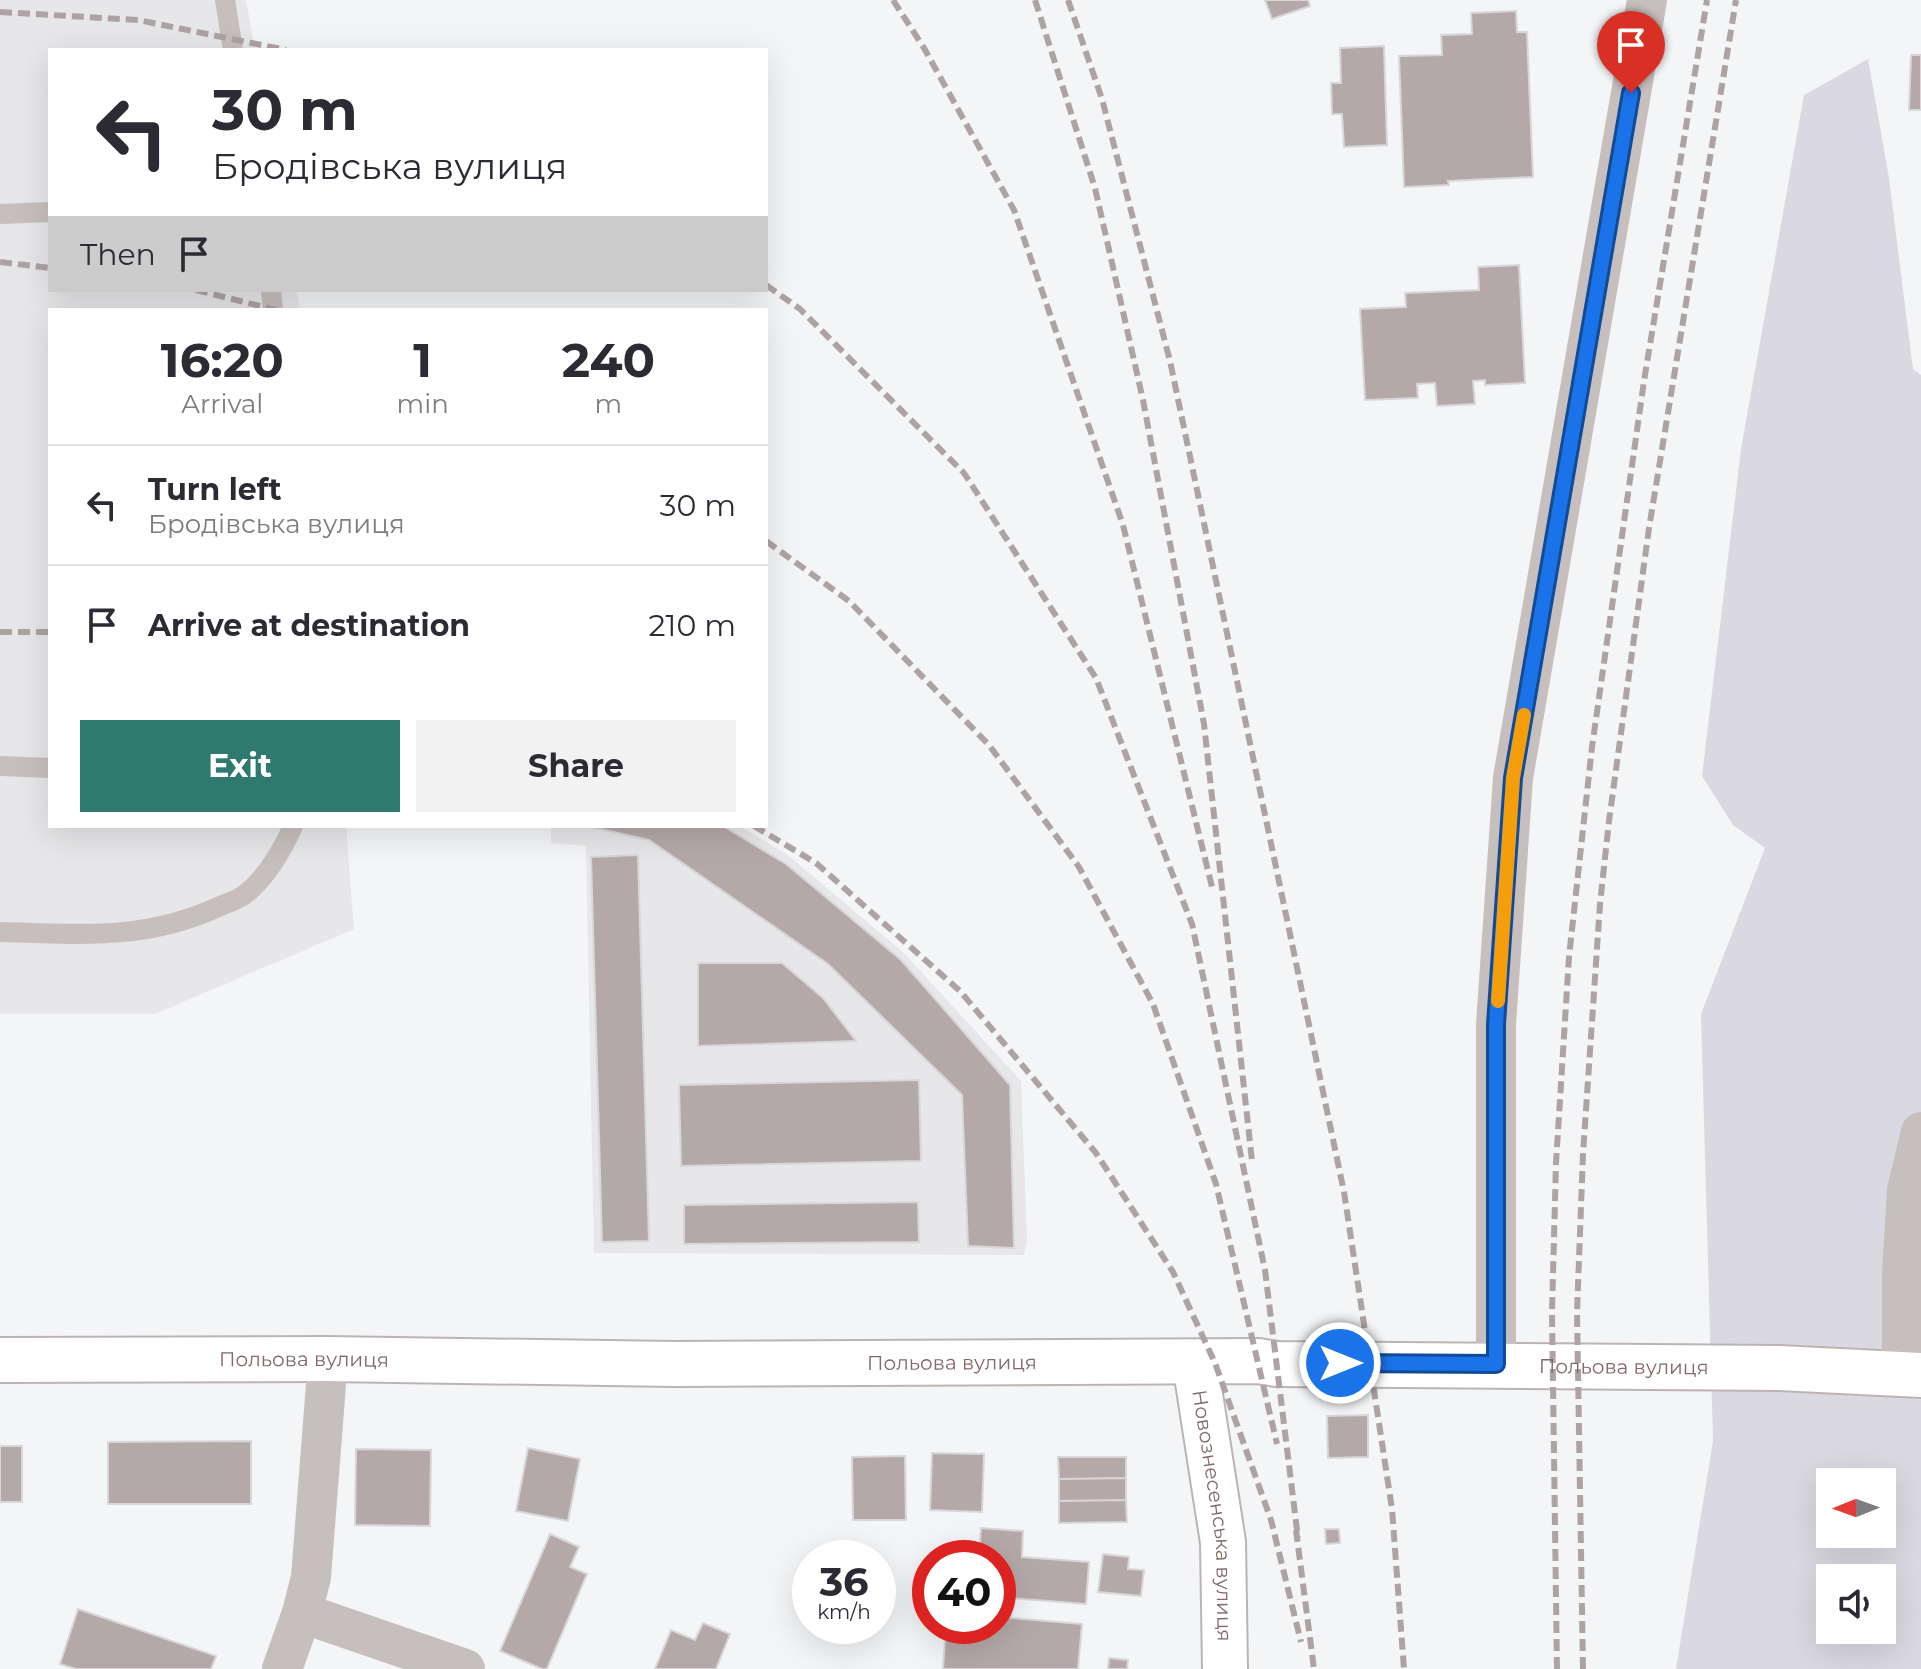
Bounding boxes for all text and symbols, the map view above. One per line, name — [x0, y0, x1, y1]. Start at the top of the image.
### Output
pin — [1597, 11, 1665, 93]
icon: arrive — [1609, 23, 1653, 67]
text: 30 m — [212, 76, 358, 144]
icon: left — [80, 80, 184, 184]
text: Бродівська вулиця — [212, 144, 567, 188]
icon: arrive — [172, 232, 216, 276]
text: Then — [80, 236, 156, 273]
text: 16:20 — [161, 331, 284, 389]
text: 1 — [413, 331, 432, 389]
text: 240 — [562, 331, 655, 389]
text: Arrival — [181, 388, 263, 420]
text: min — [397, 388, 449, 420]
text: m — [595, 388, 622, 420]
text: Turn left — [148, 471, 281, 508]
icon: left — [80, 483, 124, 527]
text: 30 m — [660, 487, 736, 524]
text: Бродівська вулиця — [148, 508, 405, 540]
icon: arrive — [80, 603, 124, 647]
text: Arrive at destination — [148, 607, 470, 644]
text: 210 m — [649, 607, 736, 644]
button: Exit — [80, 720, 400, 812]
button: Share — [416, 720, 736, 812]
position arrow — [1298, 1321, 1382, 1405]
street label: Польова вулиця — [219, 1347, 389, 1372]
street label: Польова вулиця — [867, 1350, 1037, 1375]
street label: Польова вулиця — [1539, 1354, 1709, 1379]
street label: Новознесенська вулиця — [1187, 1388, 1237, 1642]
north arrow — [1816, 1468, 1896, 1548]
map controls — [1816, 1468, 1896, 1644]
speed limit sign: 40 — [912, 1540, 1016, 1644]
text: 36 — [819, 1557, 869, 1606]
button: sound — [1816, 1564, 1896, 1644]
text: km/h — [817, 1600, 871, 1624]

